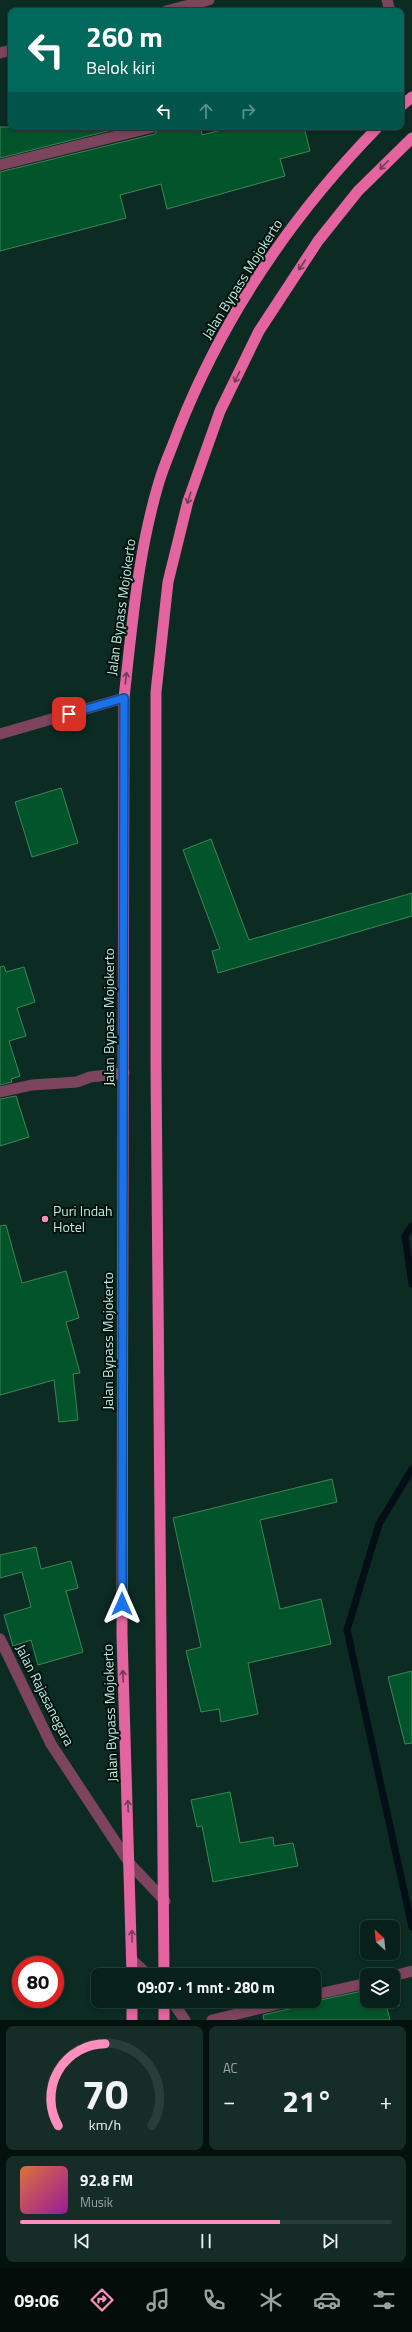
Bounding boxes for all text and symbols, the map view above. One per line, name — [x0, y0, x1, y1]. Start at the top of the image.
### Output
text: 260 m — [86, 15, 163, 58]
icon: left — [20, 24, 72, 76]
text: Belok kiri — [86, 54, 155, 81]
icon: left — [153, 100, 175, 122]
icon: ahead — [195, 100, 217, 122]
icon: right — [237, 100, 259, 122]
one-way arrow — [379, 160, 389, 170]
street label: Jalan Bypass Mojokerto — [196, 215, 287, 343]
one-way arrow — [298, 259, 306, 270]
one-way arrow — [232, 371, 240, 383]
one-way arrow — [185, 492, 192, 505]
street label: Jalan Bypass Mojokerto — [101, 537, 141, 677]
one-way arrow — [123, 672, 130, 685]
pin — [52, 697, 86, 731]
icon: arrive — [58, 703, 80, 725]
street label: Jalan Bypass Mojokerto — [98, 948, 119, 1086]
place label: Puri Indah Hotel — [53, 1200, 113, 1237]
marker: Puri Indah Hotel — [40, 1214, 50, 1224]
street label: Jalan Bypass Mojokerto — [97, 1272, 118, 1410]
position arrow — [101, 1583, 143, 1625]
street label: Jalan Rajasanegara — [11, 1640, 80, 1749]
street label: Jalan Bypass Mojokerto — [97, 1644, 122, 1782]
one-way arrow — [119, 1670, 127, 1683]
one-way arrow — [124, 1800, 132, 1813]
north arrow — [360, 1920, 400, 1960]
map controls — [360, 1920, 400, 2008]
one-way arrow — [128, 1930, 135, 1943]
speed limit sign: 80 — [12, 1956, 64, 2008]
button: layers — [360, 1968, 400, 2008]
text: 09:07 · 1 mnt · 280 m — [137, 1976, 275, 1999]
text: AC — [223, 2058, 238, 2078]
text: 70 — [81, 2062, 128, 2125]
text: 21° — [282, 2078, 333, 2124]
text: − — [223, 2084, 235, 2118]
text: + — [380, 2084, 392, 2118]
text: km/h — [88, 2114, 121, 2136]
text: 92.8 FM — [80, 2169, 133, 2192]
text: Musik — [80, 2192, 113, 2212]
icon: previous — [71, 2230, 93, 2252]
icon: pause — [195, 2230, 217, 2252]
icon: next — [319, 2230, 341, 2252]
icon: directions — [88, 2286, 116, 2314]
icon: music — [144, 2286, 172, 2314]
icon: phone — [200, 2286, 228, 2314]
icon: climate — [257, 2286, 285, 2314]
icon: car — [313, 2286, 341, 2314]
icon: filters — [370, 2286, 398, 2314]
text: 09:06 — [14, 2287, 59, 2314]

